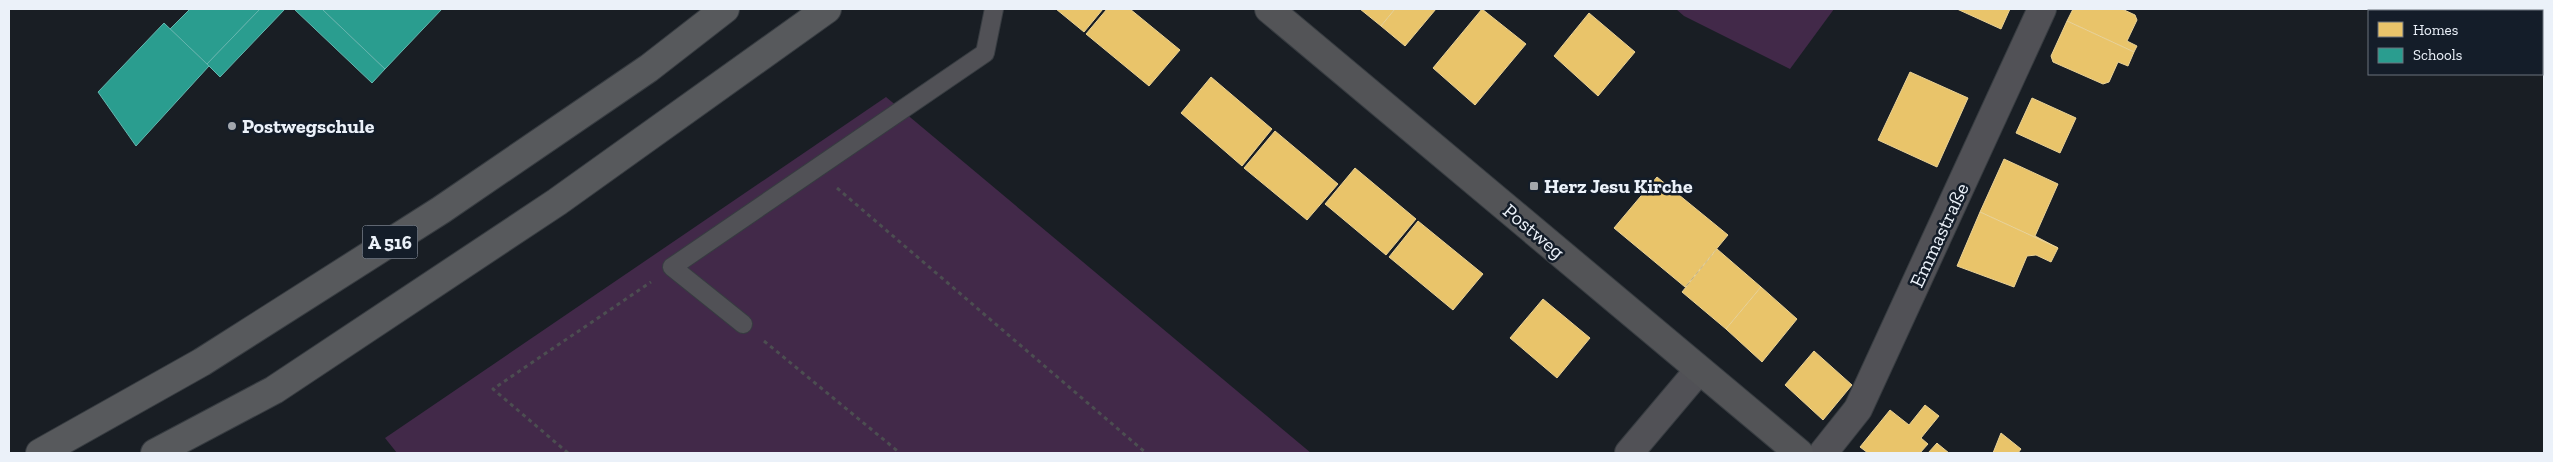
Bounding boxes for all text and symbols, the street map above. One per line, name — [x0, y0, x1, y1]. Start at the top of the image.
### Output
legend — [2368, 10, 2543, 75]
text: Homes — [2413, 21, 2458, 39]
text: Schools — [2413, 46, 2462, 64]
place label: Postwegschule — [242, 114, 375, 138]
marker: Postwegschule — [226, 120, 238, 132]
place label: Herz Jesu Kirche — [1544, 174, 1693, 198]
street label: Emmastraße — [1904, 179, 1974, 291]
marker: Herz Jesu Kirche — [1528, 180, 1540, 192]
street label: Postweg — [1498, 198, 1570, 264]
road number: A 516 — [362, 226, 418, 258]

